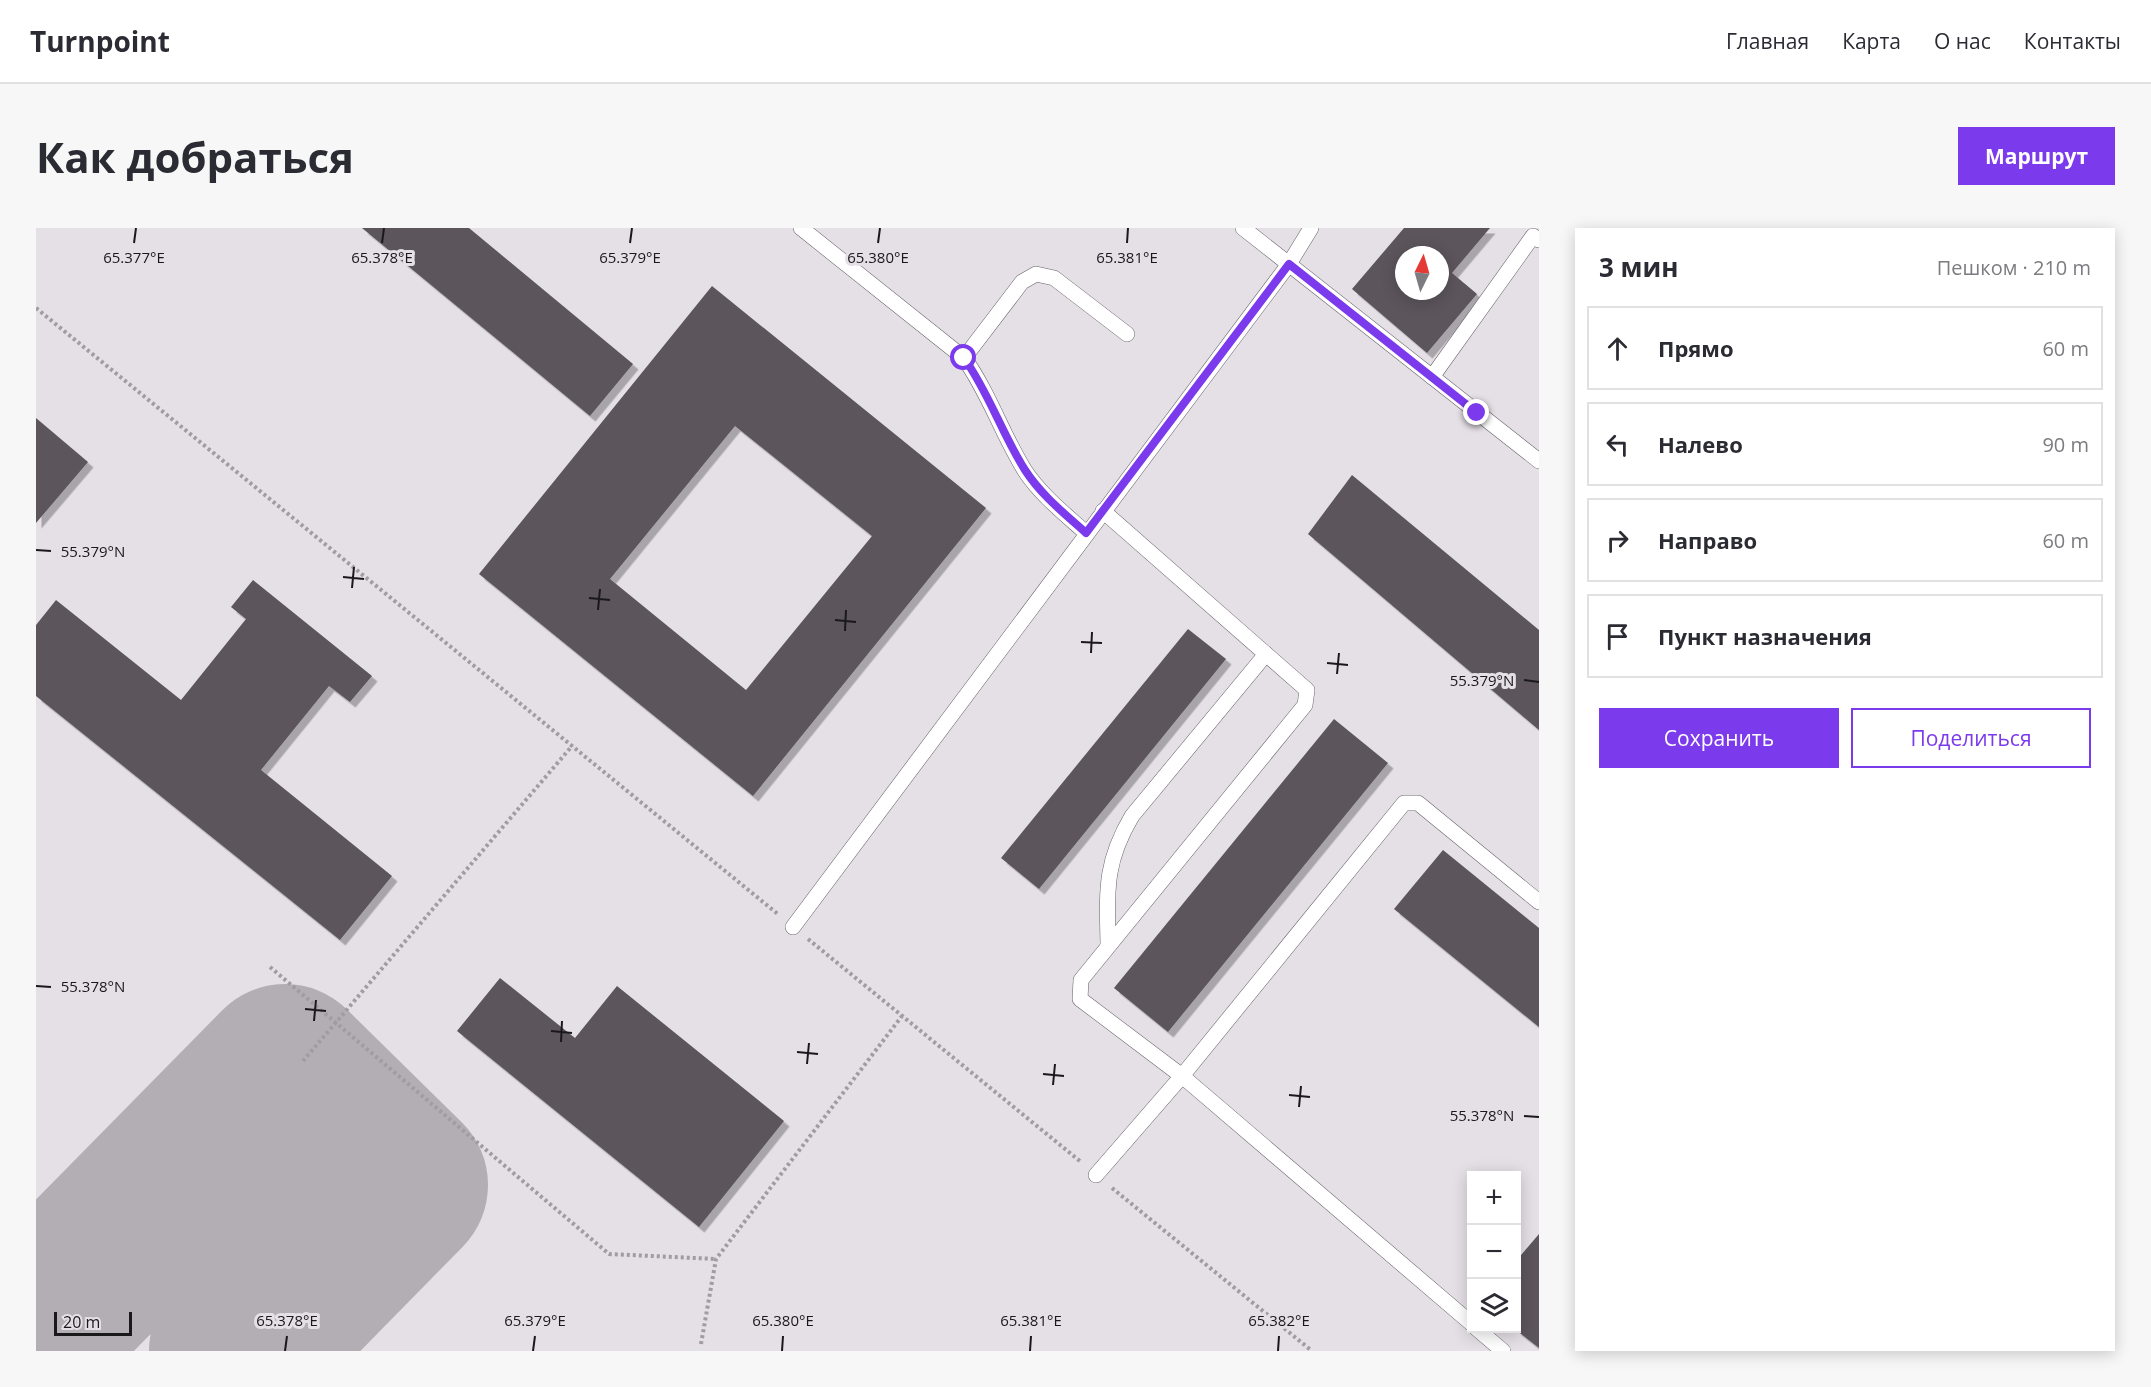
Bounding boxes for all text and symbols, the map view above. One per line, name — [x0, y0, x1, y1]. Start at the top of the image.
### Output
text: Turnpoint — [30, 22, 170, 60]
text: Главная — [1726, 27, 1809, 55]
text: Карта — [1842, 27, 1901, 55]
text: О нас — [1934, 27, 1991, 55]
text: Контакты — [2024, 27, 2121, 55]
button: Маршрут — [1958, 127, 2115, 185]
text: Как добраться — [36, 128, 354, 185]
north arrow — [1395, 246, 1449, 300]
text: 65.377°E — [103, 247, 165, 267]
text: 65.378°E — [351, 247, 413, 267]
text: 65.379°E — [599, 247, 661, 267]
text: 65.380°E — [847, 247, 909, 267]
text: 65.381°E — [1096, 247, 1158, 267]
text: 3 мин — [1599, 249, 1679, 285]
text: Пешком · 210 m — [1937, 254, 2091, 281]
icon: ahead — [1601, 332, 1634, 365]
text: Прямо — [1658, 333, 1734, 363]
text: 60 m — [2042, 335, 2089, 362]
route start — [950, 344, 976, 370]
route end — [1463, 399, 1489, 425]
icon: left — [1601, 428, 1634, 461]
text: Налево — [1658, 429, 1743, 459]
text: 90 m — [2042, 431, 2089, 458]
icon: right — [1601, 524, 1634, 557]
text: Направо — [1658, 525, 1757, 555]
text: 60 m — [2042, 527, 2089, 554]
text: 55.379°N — [61, 541, 125, 561]
icon: arrive — [1601, 620, 1634, 653]
text: Пункт назначения — [1658, 621, 1872, 651]
text: 55.379°N — [1450, 670, 1514, 690]
button: Сохранить — [1599, 708, 1839, 768]
button: Поделиться — [1851, 708, 2091, 768]
text: 55.378°N — [61, 976, 125, 996]
text: 55.378°N — [1450, 1105, 1514, 1125]
map controls — [1467, 1171, 1521, 1333]
button: + — [1467, 1171, 1521, 1225]
button: − — [1467, 1225, 1521, 1279]
button: layers — [1467, 1279, 1521, 1333]
scale bar — [54, 1309, 132, 1336]
text: 65.378°E — [256, 1310, 318, 1330]
text: 65.379°E — [504, 1310, 566, 1330]
text: 65.380°E — [752, 1310, 814, 1330]
text: 65.381°E — [1000, 1310, 1062, 1330]
text: 65.382°E — [1248, 1310, 1310, 1330]
text: 20 m — [63, 1311, 100, 1333]

